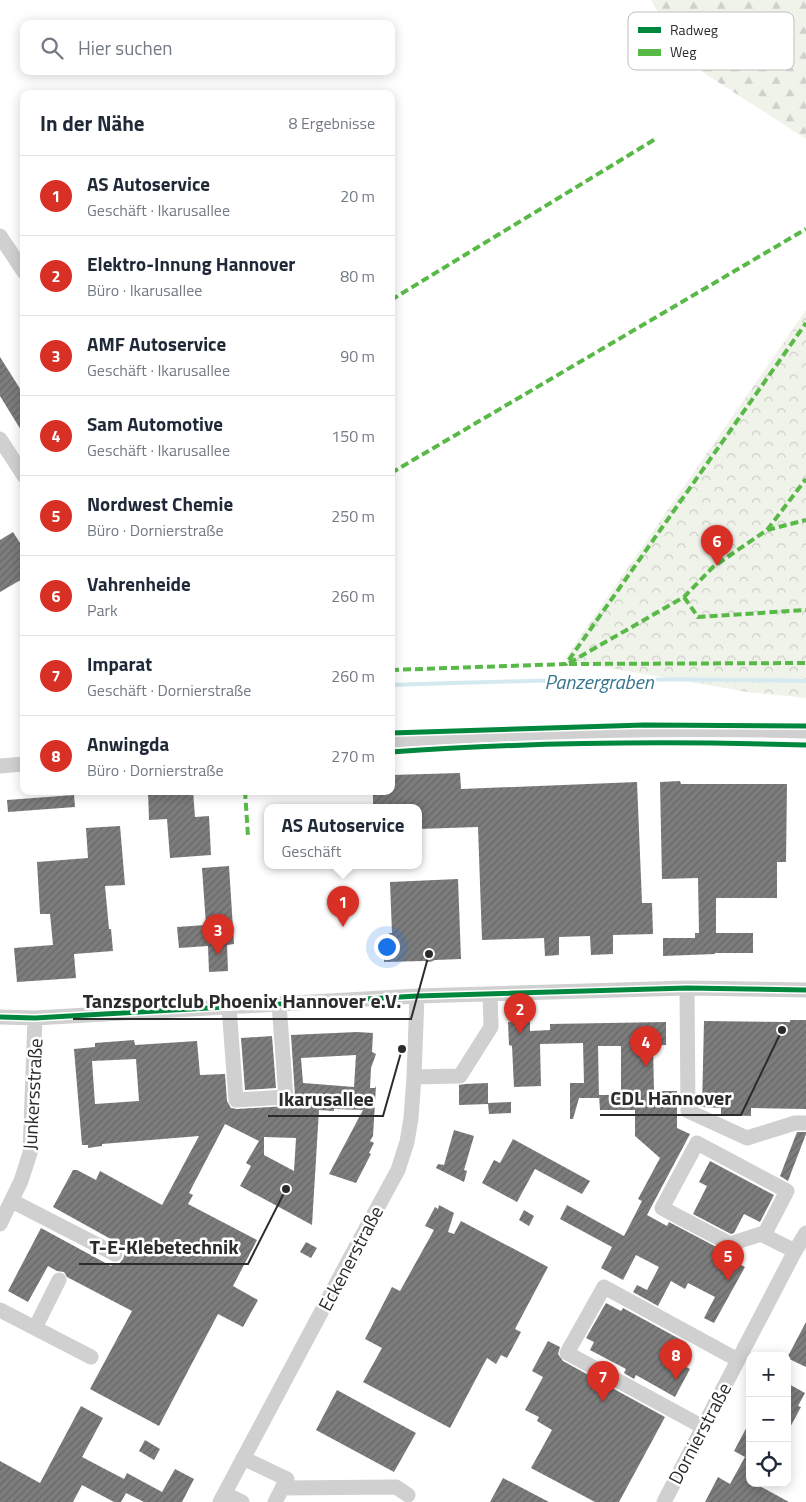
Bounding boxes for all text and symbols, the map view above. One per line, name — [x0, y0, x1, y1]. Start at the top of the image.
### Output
legend — [628, 12, 794, 70]
text: Radweg — [670, 19, 718, 40]
search box — [20, 20, 395, 75]
text: Hier suchen — [78, 33, 173, 62]
icon: search — [38, 34, 66, 62]
text: Weg — [670, 41, 696, 62]
text: In der Nähe — [40, 107, 145, 139]
text: 8 Ergebnisse — [288, 111, 375, 135]
text: AS Autoservice — [87, 169, 210, 198]
text: 1 — [52, 184, 60, 208]
text: 20 m — [340, 184, 375, 208]
text: Geschäft · Ikarusallee — [87, 198, 230, 222]
text: Elektro-Innung Hannover — [87, 249, 295, 278]
text: 2 — [52, 264, 60, 288]
text: 80 m — [340, 264, 375, 288]
text: Büro · Ikarusallee — [87, 278, 202, 302]
text: AMF Autoservice — [87, 329, 226, 358]
text: 3 — [52, 344, 60, 368]
text: 90 m — [340, 344, 375, 368]
text: Geschäft · Ikarusallee — [87, 358, 230, 382]
text: Sam Automotive — [87, 409, 223, 438]
text: 4 — [52, 424, 60, 448]
text: 150 m — [331, 424, 375, 448]
text: Geschäft · Ikarusallee — [87, 438, 230, 462]
text: Nordwest Chemie — [87, 489, 233, 518]
text: 5 — [52, 504, 60, 528]
text: 250 m — [331, 504, 375, 528]
text: Büro · Dornierstraße — [87, 518, 224, 542]
pin: 6 — [701, 525, 733, 566]
text: Vahrenheide — [87, 569, 191, 598]
text: 6 — [52, 584, 60, 608]
text: 260 m — [331, 584, 375, 608]
text: Park — [87, 598, 118, 622]
text: Imparat — [87, 649, 152, 678]
text: 7 — [52, 664, 60, 688]
text: 260 m — [331, 664, 375, 688]
water label: Panzergraben — [544, 666, 655, 697]
text: Geschäft · Dornierstraße — [87, 678, 251, 702]
text: Anwingda — [87, 729, 169, 758]
text: 8 — [52, 744, 60, 768]
text: 270 m — [331, 744, 375, 768]
text: Büro · Dornierstraße — [87, 758, 224, 782]
popup — [264, 804, 422, 869]
text: AS Autoservice — [282, 810, 404, 839]
text: Geschäft — [282, 839, 341, 863]
pin: 1 — [327, 886, 359, 927]
pin: 3 — [202, 914, 234, 955]
your location — [374, 934, 400, 960]
callout: Tanzsportclub Phoenix Hannover e.V. — [73, 984, 411, 1019]
text: Tanzsportclub Phoenix Hannover e.V. — [83, 985, 401, 1016]
pin: 2 — [504, 993, 536, 1034]
pin: 4 — [630, 1026, 662, 1067]
street label: Junkersstraße — [15, 1037, 49, 1151]
callout: CDL Hannover — [600, 1080, 741, 1115]
callout: Ikarusallee — [268, 1081, 383, 1116]
text: CDL Hannover — [610, 1082, 732, 1113]
text: Ikarusallee — [278, 1083, 374, 1114]
street label: Eckenerstraße — [310, 1200, 390, 1316]
callout: T-E-Klebetechnik — [79, 1229, 248, 1264]
text: T-E-Klebetechnik — [89, 1231, 239, 1262]
pin: 5 — [712, 1240, 744, 1281]
pin: 8 — [660, 1339, 692, 1380]
map controls — [746, 1352, 791, 1487]
button: + — [746, 1352, 791, 1397]
pin: 7 — [587, 1361, 619, 1402]
street label: Dornierstraße — [660, 1377, 738, 1489]
button: − — [746, 1397, 791, 1442]
button: locate — [746, 1442, 791, 1487]

